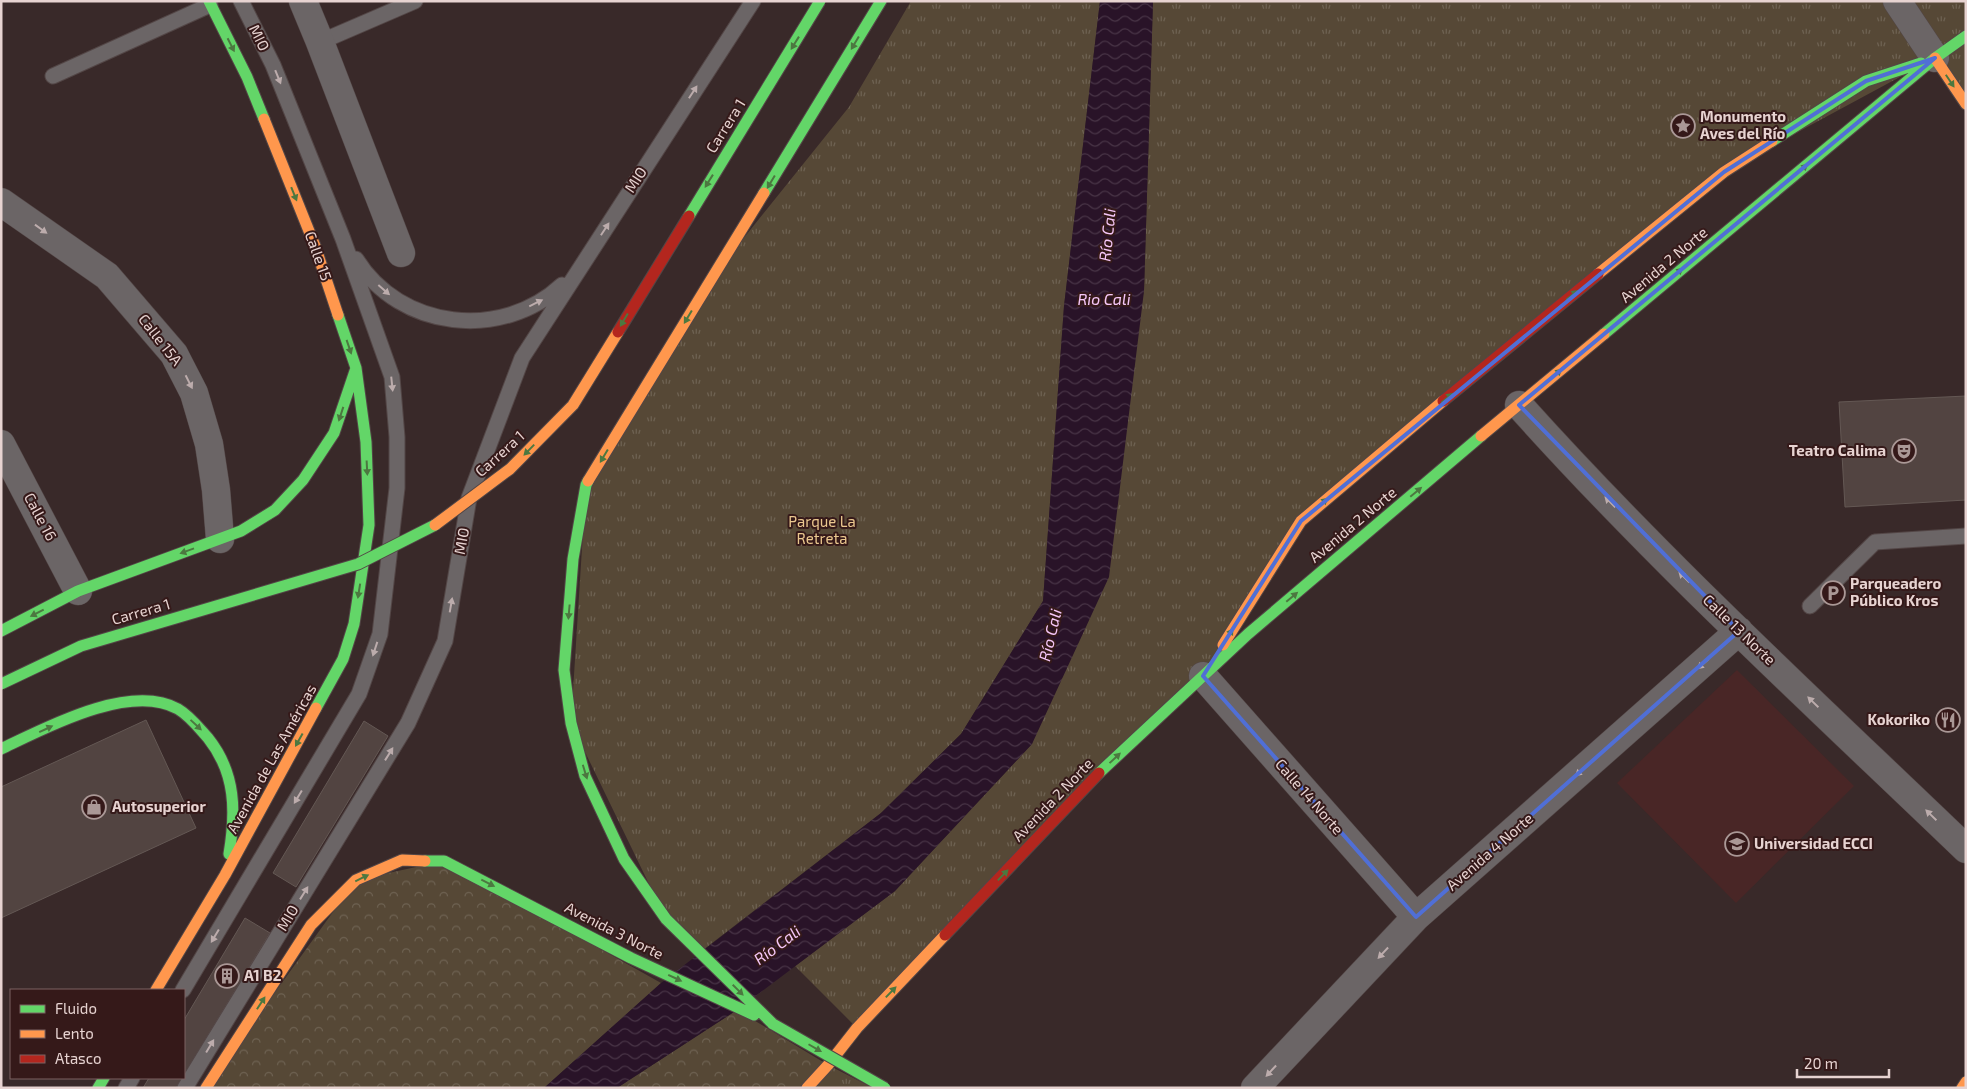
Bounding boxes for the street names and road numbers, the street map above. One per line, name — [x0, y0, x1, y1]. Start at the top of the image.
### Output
street label: MIO — [246, 21, 274, 54]
street label: Carrera 1 — [702, 95, 749, 156]
street label: MIO — [620, 163, 650, 196]
street label: Avenida 2 Norte — [1616, 223, 1711, 306]
street label: Calle 15 — [302, 229, 336, 283]
street label: Calle 15A — [135, 310, 187, 369]
street label: Carrera 1 — [471, 426, 528, 480]
street label: Avenida 2 Norte — [1305, 483, 1400, 566]
street label: Calle 16 — [21, 490, 61, 544]
street label: MIO — [450, 526, 472, 556]
street label: Calle 13 Norte — [1700, 590, 1780, 668]
street label: Carrera 1 — [109, 594, 172, 628]
street label: Avenida de Las Américas — [223, 681, 320, 836]
street label: Avenida 2 Norte — [1008, 754, 1096, 844]
street label: Calle 14 Norte — [1272, 755, 1348, 838]
street label: Avenida 4 Norte — [1442, 809, 1536, 894]
street label: Avenida 3 Norte — [562, 898, 667, 963]
street label: MIO — [272, 901, 302, 934]

